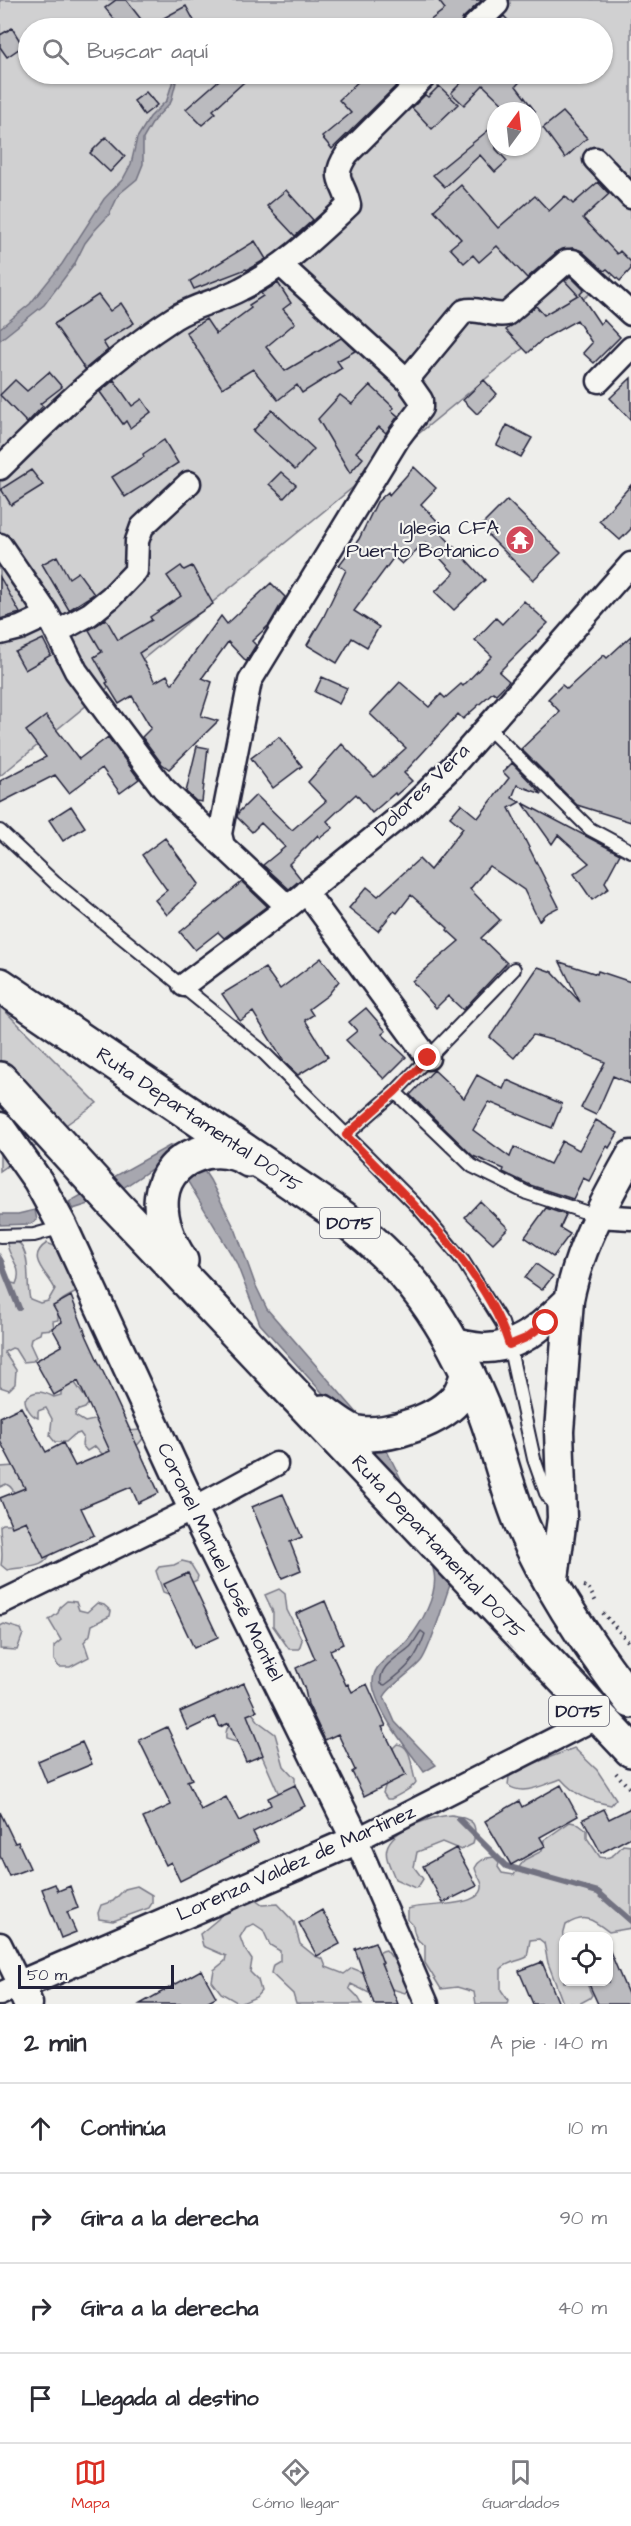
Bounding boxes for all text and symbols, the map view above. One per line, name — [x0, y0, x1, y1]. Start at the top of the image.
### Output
search box — [18, 18, 613, 84]
icon: search — [39, 35, 72, 68]
text: Buscar aquí — [87, 36, 208, 67]
north arrow — [487, 102, 541, 156]
place label: Iglesia CFA Puerto Botanico — [346, 514, 499, 565]
temple icon: Iglesia CFA Puerto Botanico — [504, 524, 536, 556]
street label: Dolores Vera — [368, 737, 476, 843]
street label: Ruta Departamental D075 — [90, 1040, 308, 1200]
route end — [414, 1044, 440, 1070]
road number: D075 — [320, 1208, 380, 1238]
route start — [532, 1309, 558, 1335]
street label: Coronel Manuel José Montiel — [150, 1438, 290, 1686]
street label: Ruta Departamental D075 — [345, 1449, 531, 1645]
road number: D075 — [549, 1696, 609, 1726]
street label: Lorenza Valdez de Martinez — [172, 1798, 420, 1928]
map controls — [559, 1932, 613, 1986]
button: locate — [559, 1932, 613, 1986]
scale bar — [18, 1962, 174, 1990]
text: 50 m — [27, 1964, 67, 1986]
text: 2 min — [24, 2025, 86, 2061]
text: A pie · 140 m — [490, 2029, 607, 2057]
icon: ahead — [24, 2112, 57, 2145]
text: Continúa — [81, 2113, 166, 2144]
text: 10 m — [568, 2114, 607, 2142]
icon: right — [24, 2202, 57, 2235]
text: Gira a la derecha — [81, 2203, 258, 2234]
text: 90 m — [559, 2204, 607, 2232]
icon: right — [24, 2292, 57, 2325]
text: Gira a la derecha — [81, 2293, 258, 2324]
text: 40 m — [557, 2294, 607, 2322]
icon: arrive — [24, 2382, 57, 2415]
text: Llegada al destino — [81, 2383, 259, 2414]
tab: Mapa — [71, 2456, 110, 2514]
tab: Cómo llegar — [252, 2456, 339, 2514]
tab: Guardados — [482, 2456, 560, 2514]

